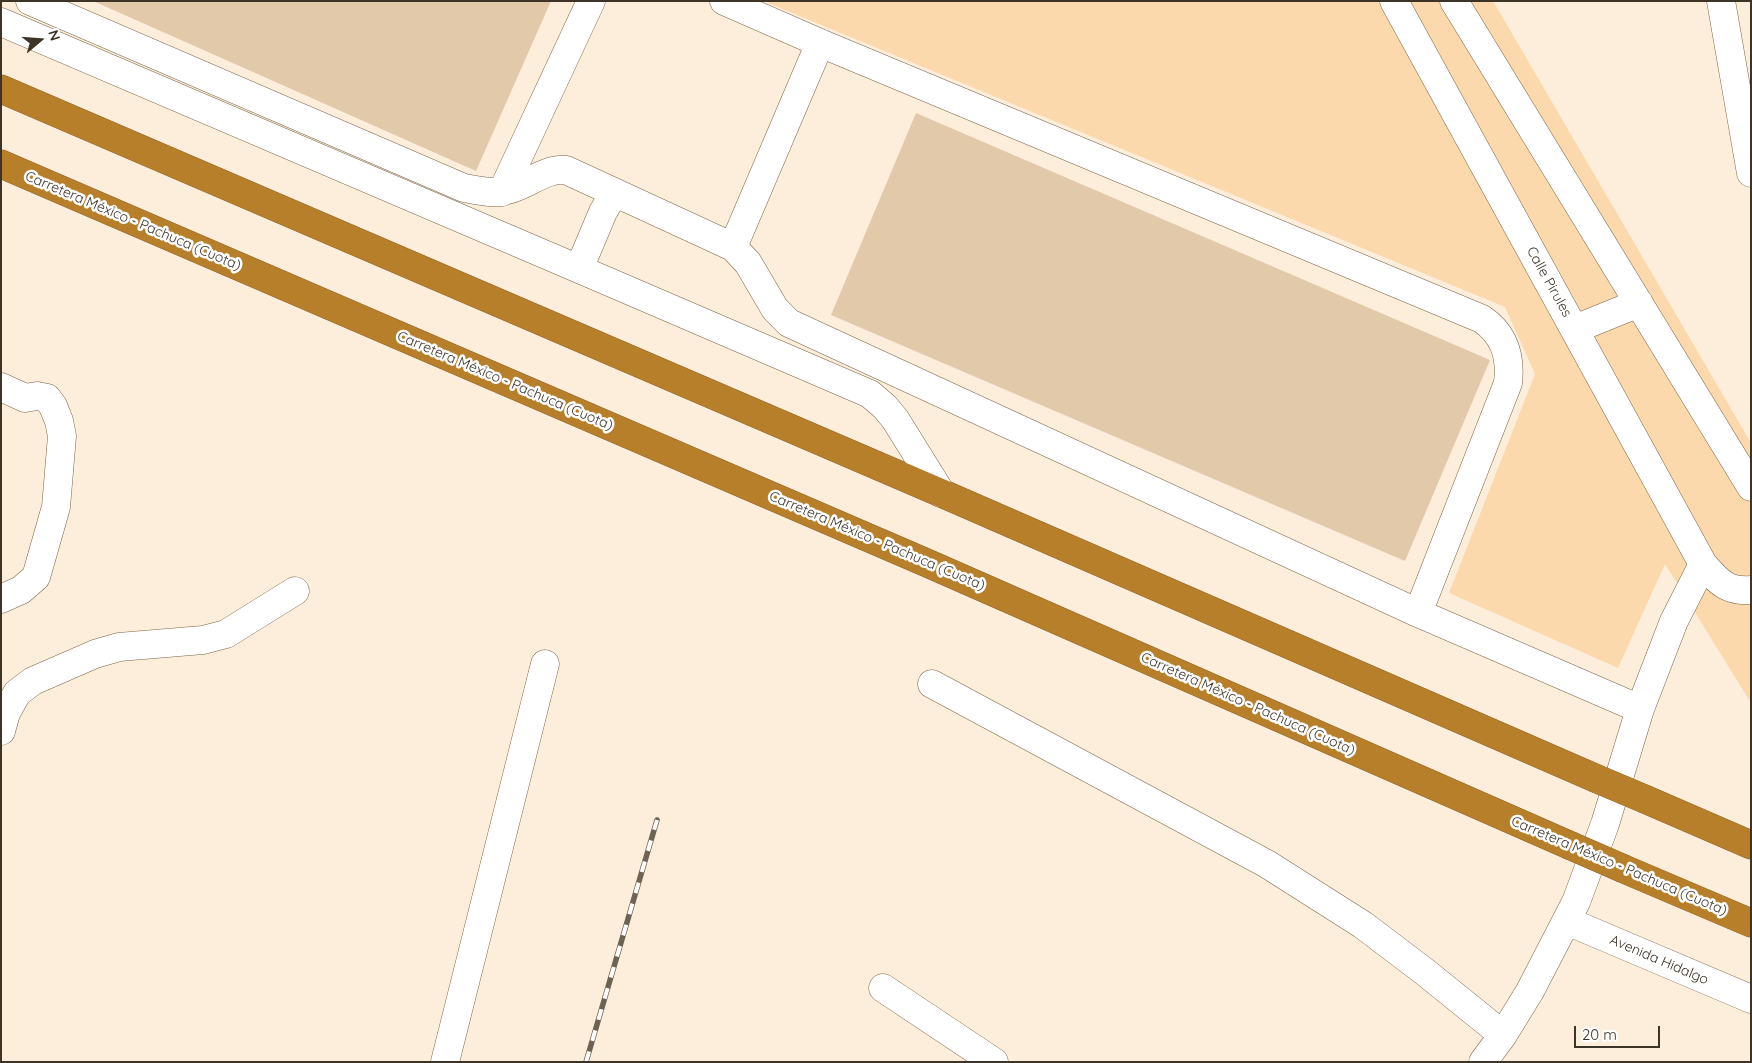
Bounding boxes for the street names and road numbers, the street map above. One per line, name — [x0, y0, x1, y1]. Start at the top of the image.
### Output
street label: Carretera México - Pachuca (Cuota) — [23, 168, 243, 274]
street label: Calle Pirules — [1523, 244, 1575, 320]
street label: Carretera México - Pachuca (Cuota) — [395, 328, 615, 434]
street label: Carretera México - Pachuca (Cuota) — [767, 488, 987, 594]
street label: Carretera México - Pachuca (Cuota) — [1138, 649, 1358, 759]
street label: Carretera México - Pachuca (Cuota) — [1509, 813, 1729, 919]
street label: Avenida Hidalgo — [1607, 932, 1711, 988]

